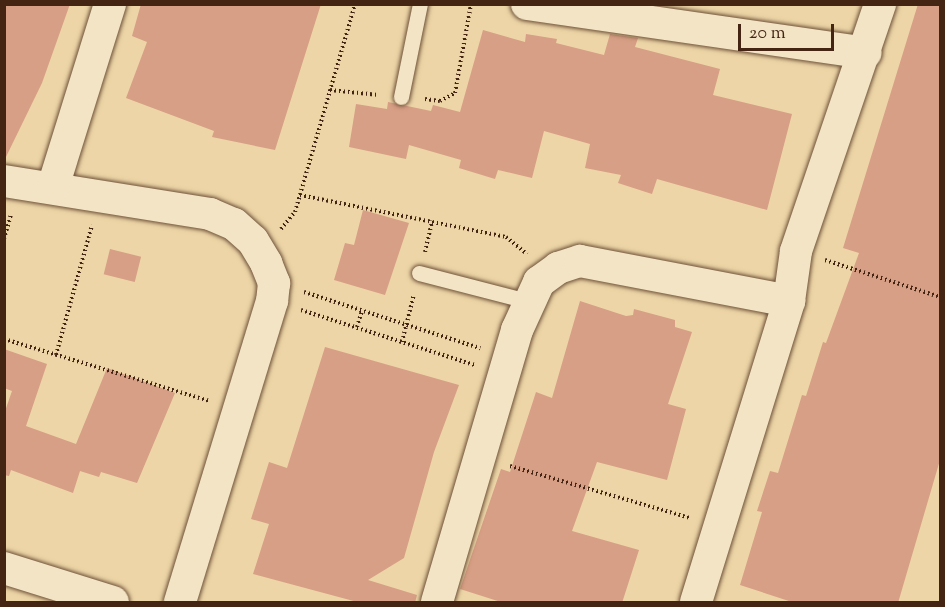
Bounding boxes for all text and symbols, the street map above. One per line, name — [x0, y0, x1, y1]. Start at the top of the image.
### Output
scale bar — [741, 12, 837, 50]
text: 20 m — [749, 21, 786, 47]

